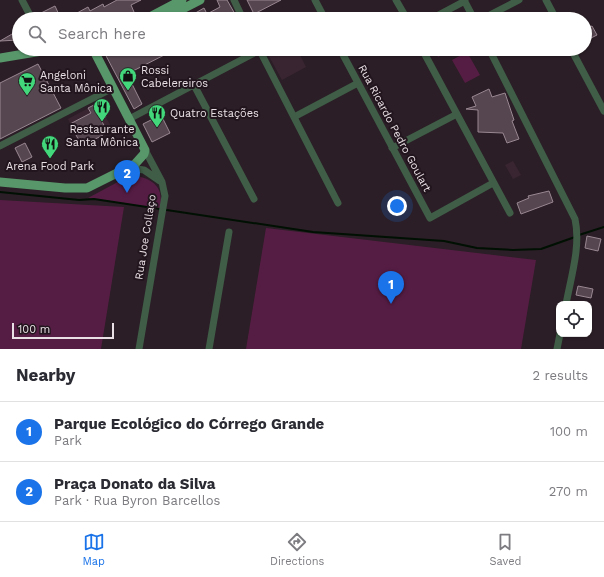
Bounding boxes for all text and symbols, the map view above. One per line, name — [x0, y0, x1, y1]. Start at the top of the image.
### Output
search box — [12, 12, 592, 56]
icon: search — [26, 23, 48, 45]
text: Search here — [58, 25, 146, 43]
street label: Rua Ricardo Pedro Goulart — [355, 62, 434, 194]
place label: Rossi Cabelereiros — [141, 64, 208, 90]
shop icon: Rossi Cabelereiros — [118, 66, 138, 91]
place label: Angeloni Santa Mônica — [40, 69, 112, 95]
supermarket icon: Angeloni Santa Mônica — [17, 71, 37, 96]
restaurant icon: Restaurante Santa Mônica — [92, 97, 112, 122]
restaurant icon: Quatro Estações — [147, 103, 167, 128]
place label: Quatro Estações — [170, 107, 259, 120]
place label: Restaurante Santa Mônica — [66, 123, 138, 149]
restaurant icon: Arena Food Park — [40, 134, 60, 159]
place label: Arena Food Park — [6, 160, 94, 173]
pin: 2 — [114, 160, 140, 193]
street label: Rua Joe Collaço — [132, 194, 159, 281]
your location — [387, 196, 407, 216]
pin: 1 — [378, 271, 404, 304]
map controls — [556, 301, 592, 337]
button: locate — [556, 301, 592, 337]
scale bar — [12, 321, 114, 340]
text: 100 m — [18, 323, 50, 336]
text: Nearby — [16, 365, 75, 385]
text: 2 results — [533, 368, 588, 383]
text: Parque Ecológico do Córrego Grande — [54, 415, 324, 433]
text: 1 — [26, 424, 32, 439]
text: 100 m — [550, 424, 588, 439]
text: Park — [54, 433, 82, 448]
text: Praça Donato da Silva — [54, 475, 215, 493]
text: 2 — [25, 484, 33, 499]
text: 270 m — [549, 484, 588, 499]
text: Park · Rua Byron Barcellos — [54, 493, 220, 508]
tab: Map — [83, 531, 105, 568]
tab: Directions — [270, 531, 324, 568]
tab: Saved — [489, 531, 521, 568]

